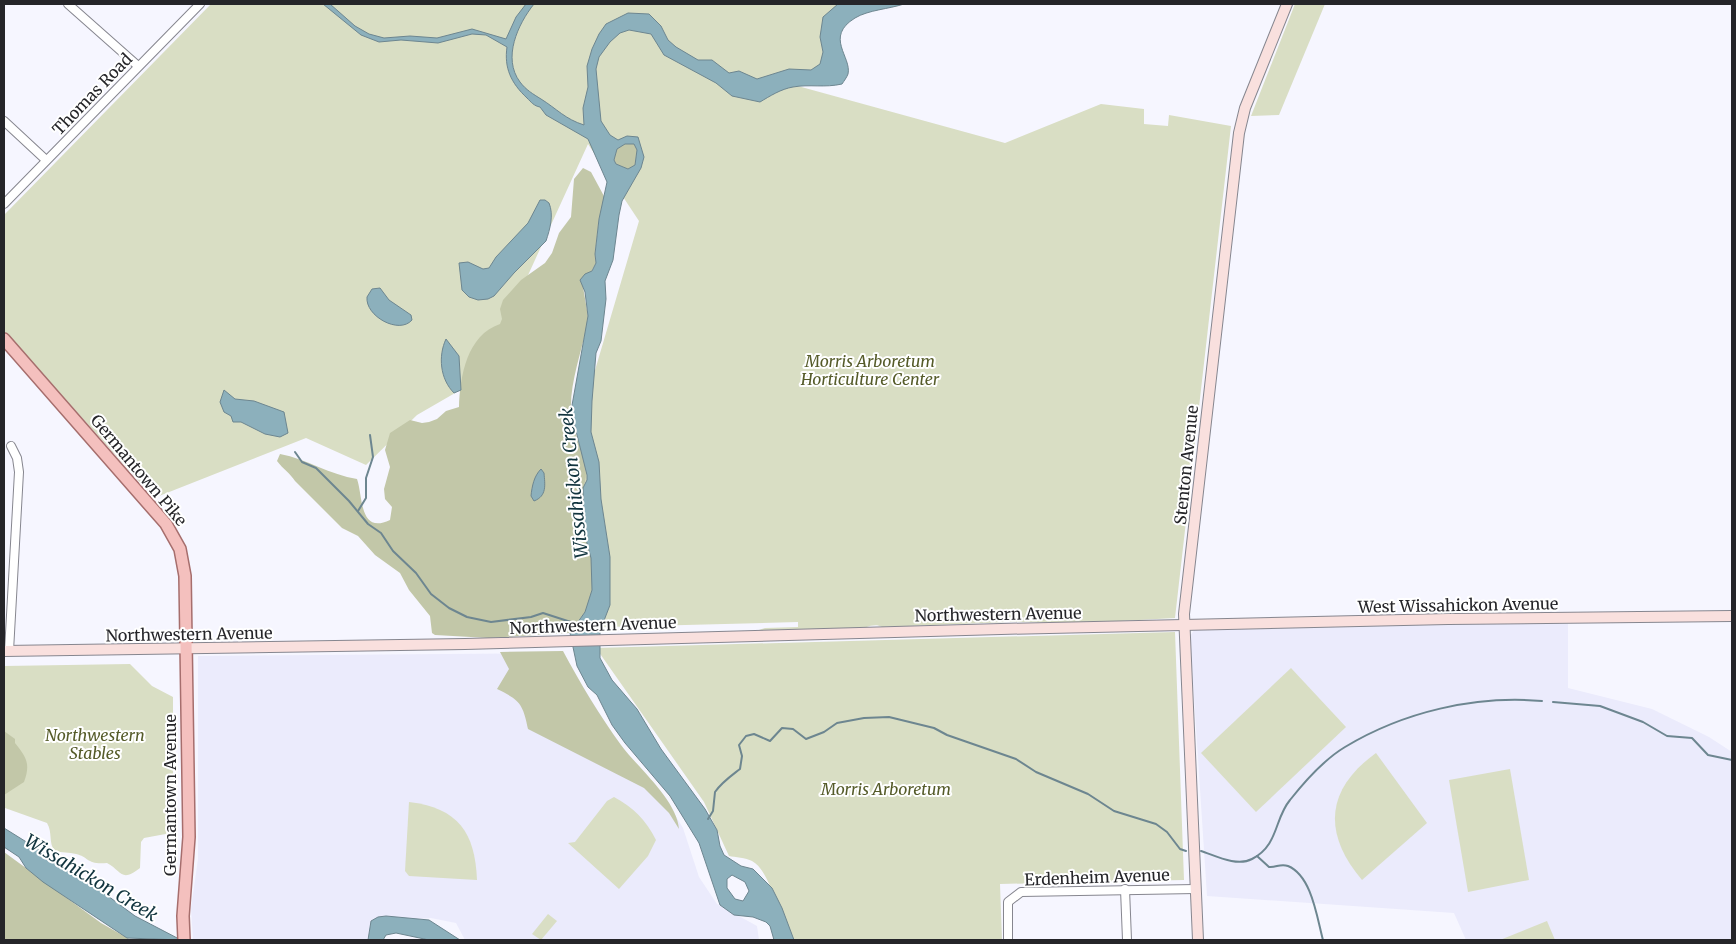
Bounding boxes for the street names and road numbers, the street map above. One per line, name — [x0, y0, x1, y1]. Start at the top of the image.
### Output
street label: Thomas Road — [48, 49, 136, 139]
street label: Stenton Avenue — [1170, 404, 1202, 526]
street label: Germantown Pike — [87, 410, 191, 530]
street label: West Wissahickon Avenue — [1357, 593, 1558, 617]
street label: Northwestern Avenue — [914, 603, 1082, 625]
street label: Northwestern Avenue — [509, 612, 677, 638]
street label: Northwestern Avenue — [105, 623, 273, 645]
street label: Germantown Avenue — [160, 714, 180, 876]
street label: Erdenheim Avenue — [1024, 864, 1170, 890]

